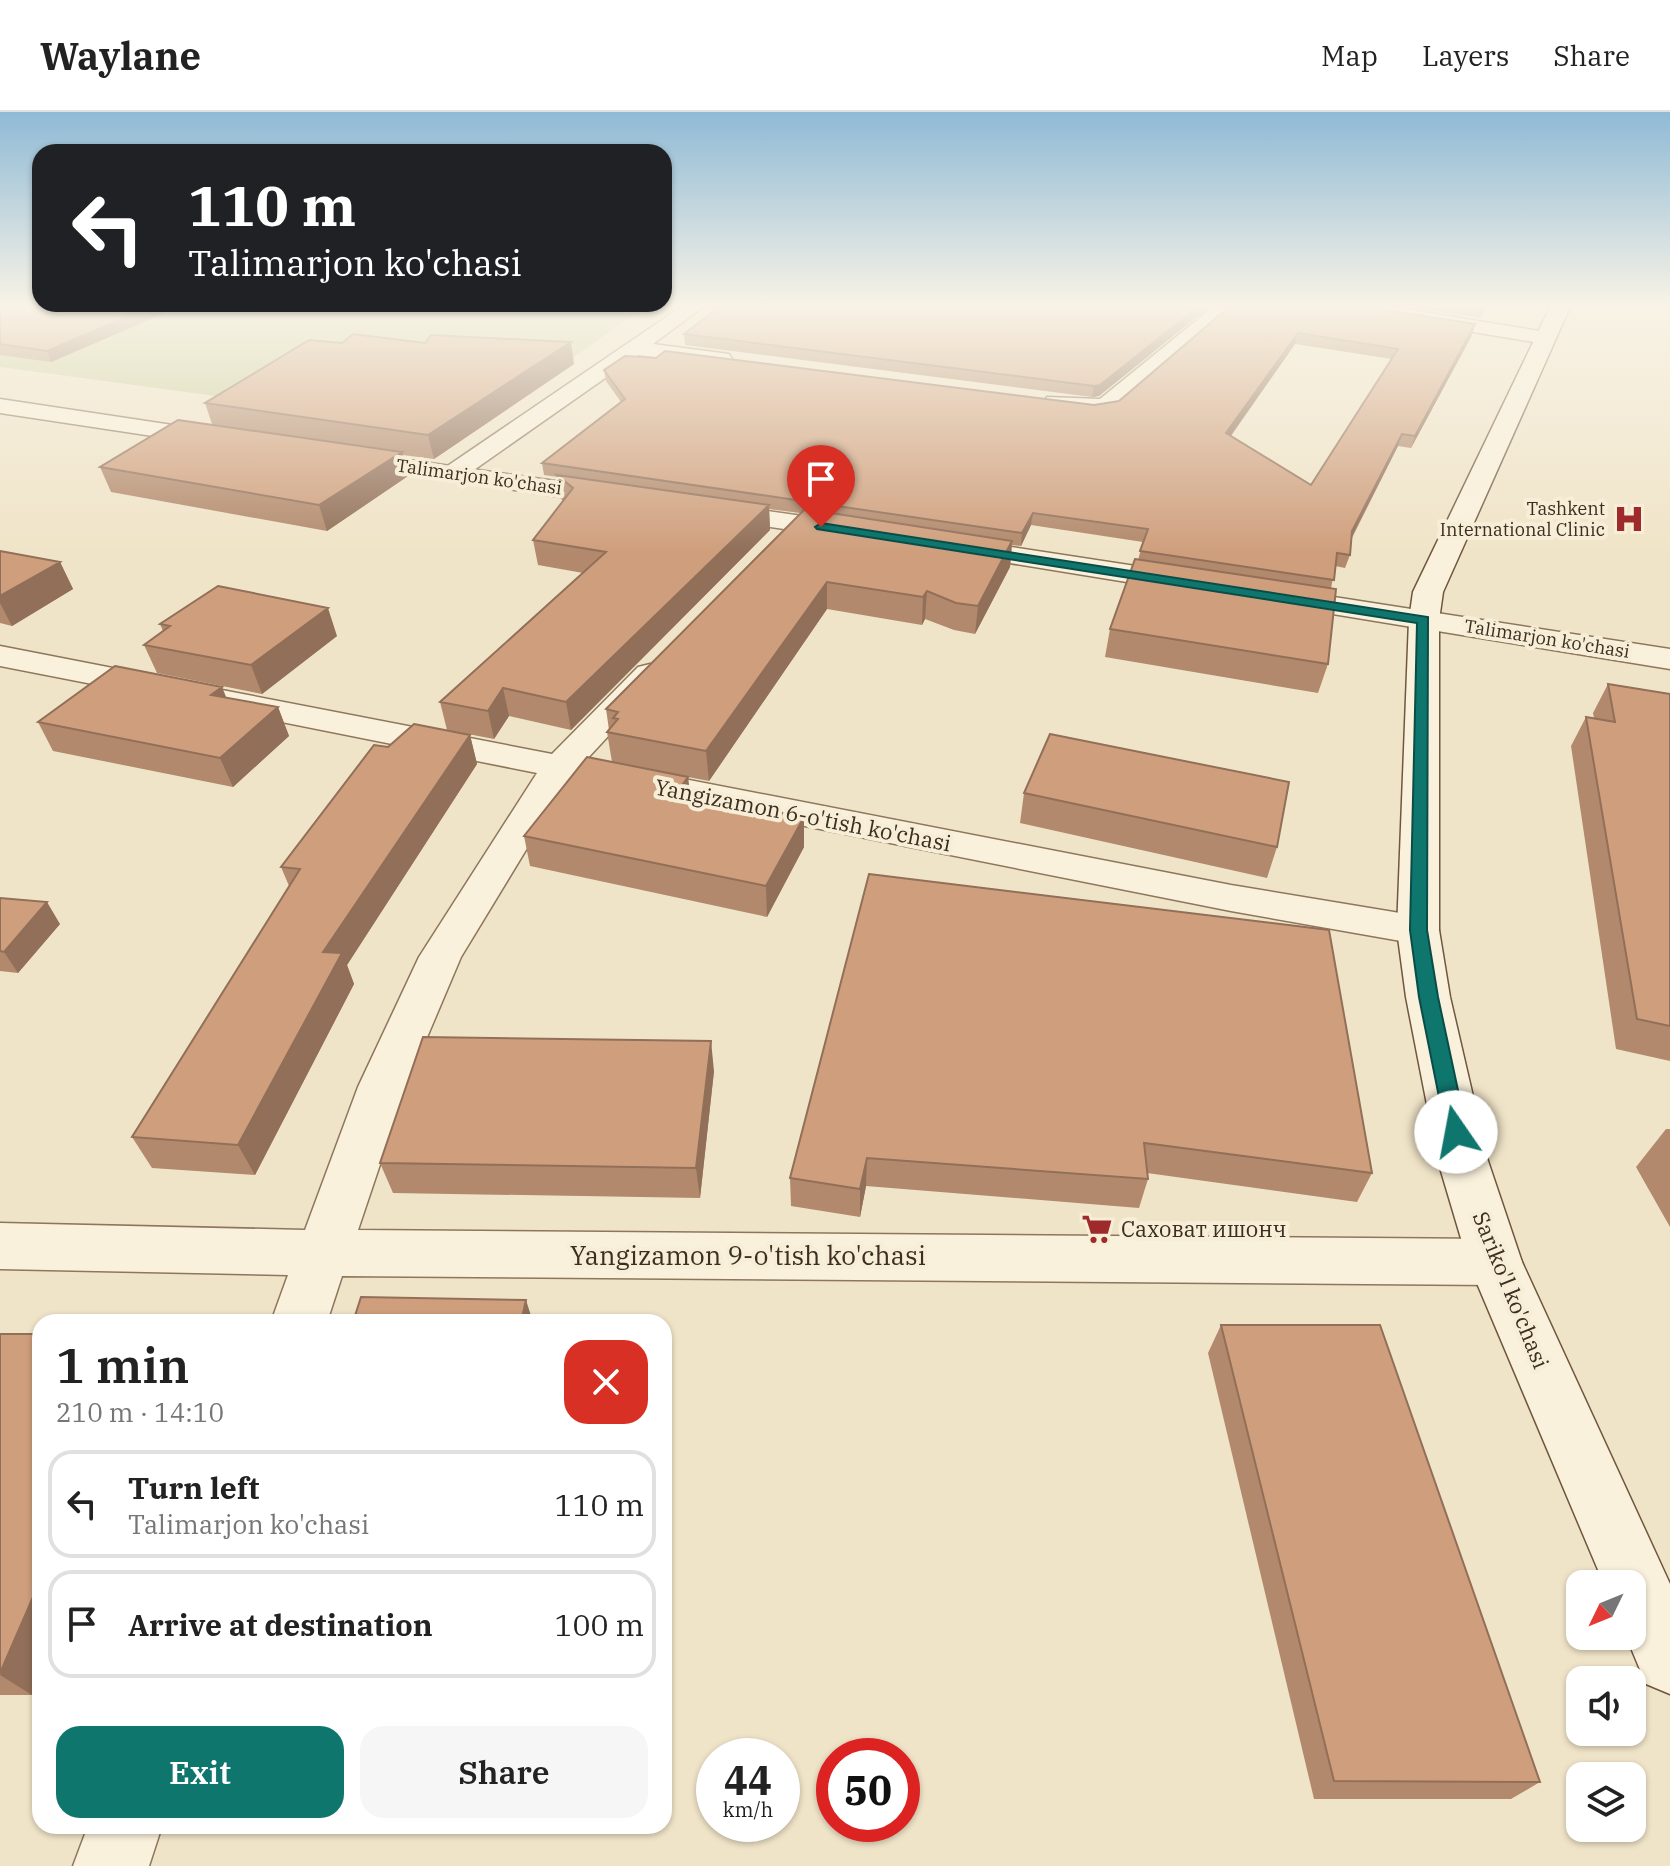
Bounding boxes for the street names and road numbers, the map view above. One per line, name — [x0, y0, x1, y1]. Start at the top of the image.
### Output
street label: Talimarjon ko'chasi — [395, 453, 564, 500]
street label: Talimarjon ko'chasi — [1463, 614, 1632, 663]
street label: Yangizamon 6-o'tish ko'chasi — [653, 772, 954, 857]
street label: Sariko'l ko'chasi — [1467, 1207, 1556, 1373]
street label: Yangizamon 9-o'tish ko'chasi — [570, 1238, 926, 1272]

